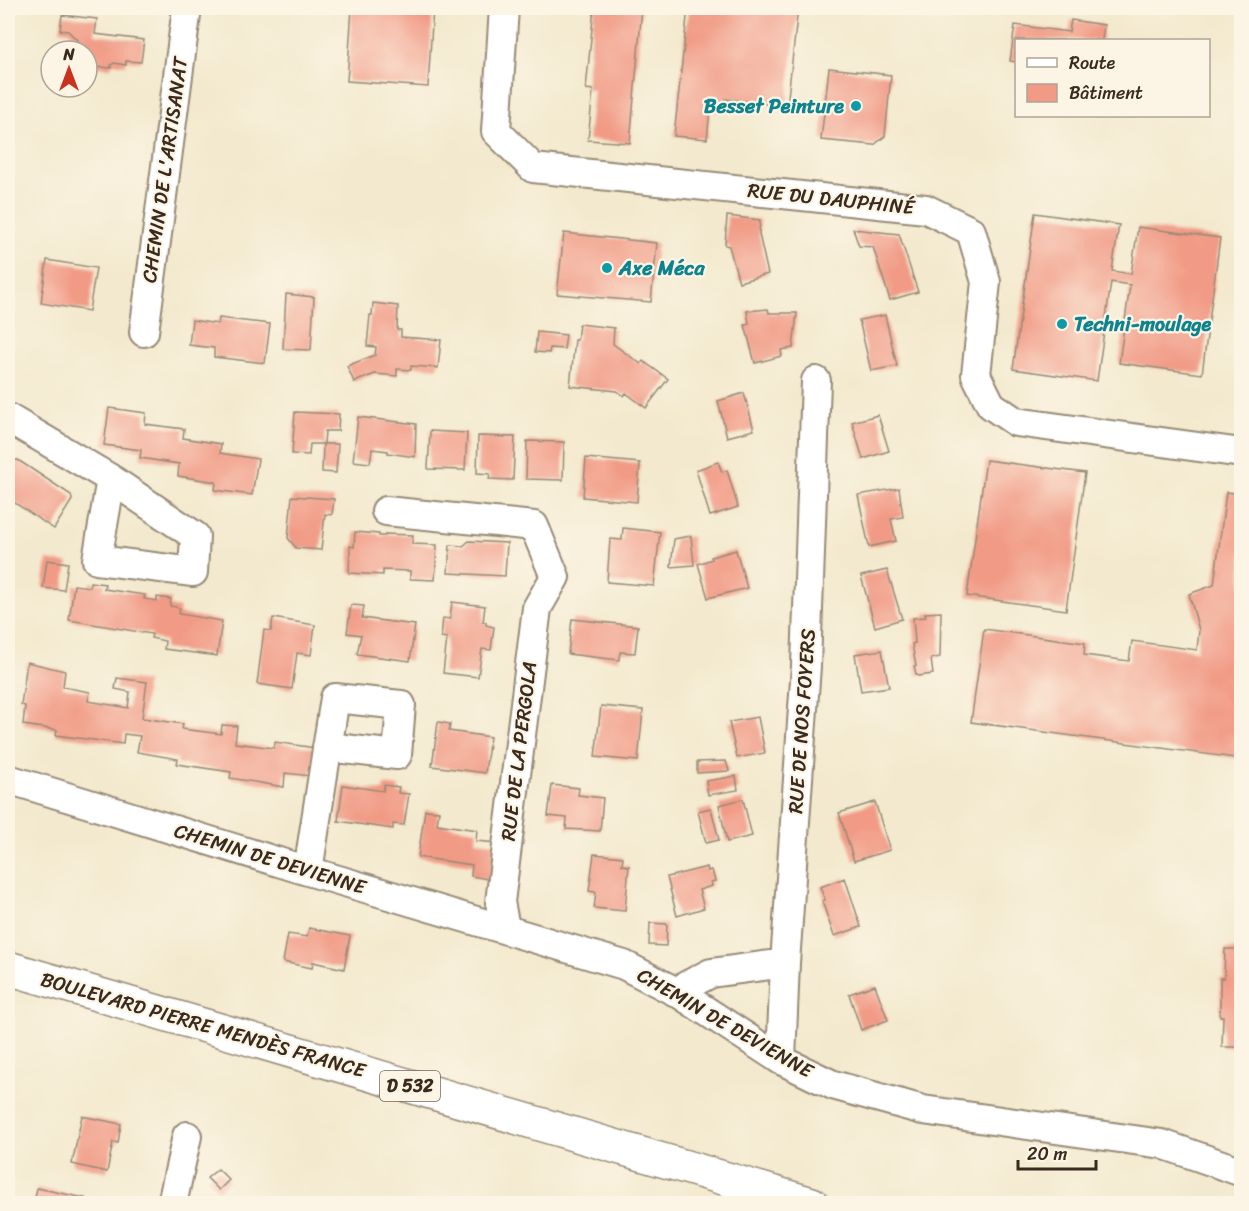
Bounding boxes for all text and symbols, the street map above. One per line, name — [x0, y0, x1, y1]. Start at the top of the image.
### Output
north arrow — [39, 39, 99, 99]
legend — [1015, 39, 1210, 117]
text: N — [62, 40, 75, 69]
text: Route — [1069, 47, 1116, 79]
street label: CHEMIN DE L'ARTISANAT — [132, 54, 198, 285]
text: Bâtiment — [1069, 77, 1143, 109]
place label: Besset Peinture — [704, 89, 844, 124]
marker: Besset Peinture — [849, 99, 863, 113]
street label: RUE DU DAUPHINÉ — [746, 173, 918, 225]
place label: Axe Méca — [618, 251, 705, 286]
marker: Axe Méca — [600, 261, 614, 275]
place label: Techni-moulage — [1074, 307, 1212, 342]
marker: Techni-moulage — [1055, 317, 1069, 331]
street label: RUE DE NOS FOYERS — [778, 627, 826, 815]
street label: RUE DE LA PERGOLA — [491, 659, 547, 843]
street label: CHEMIN DE DEVIENNE — [170, 813, 372, 905]
street label: CHEMIN DE DEVIENNE — [630, 958, 821, 1089]
street label: BOULEVARD PIERRE MENDÈS FRANCE — [36, 962, 371, 1089]
road number: D 532 — [380, 1071, 440, 1101]
scale bar — [1018, 1133, 1096, 1171]
text: 20 m — [1027, 1138, 1067, 1170]

